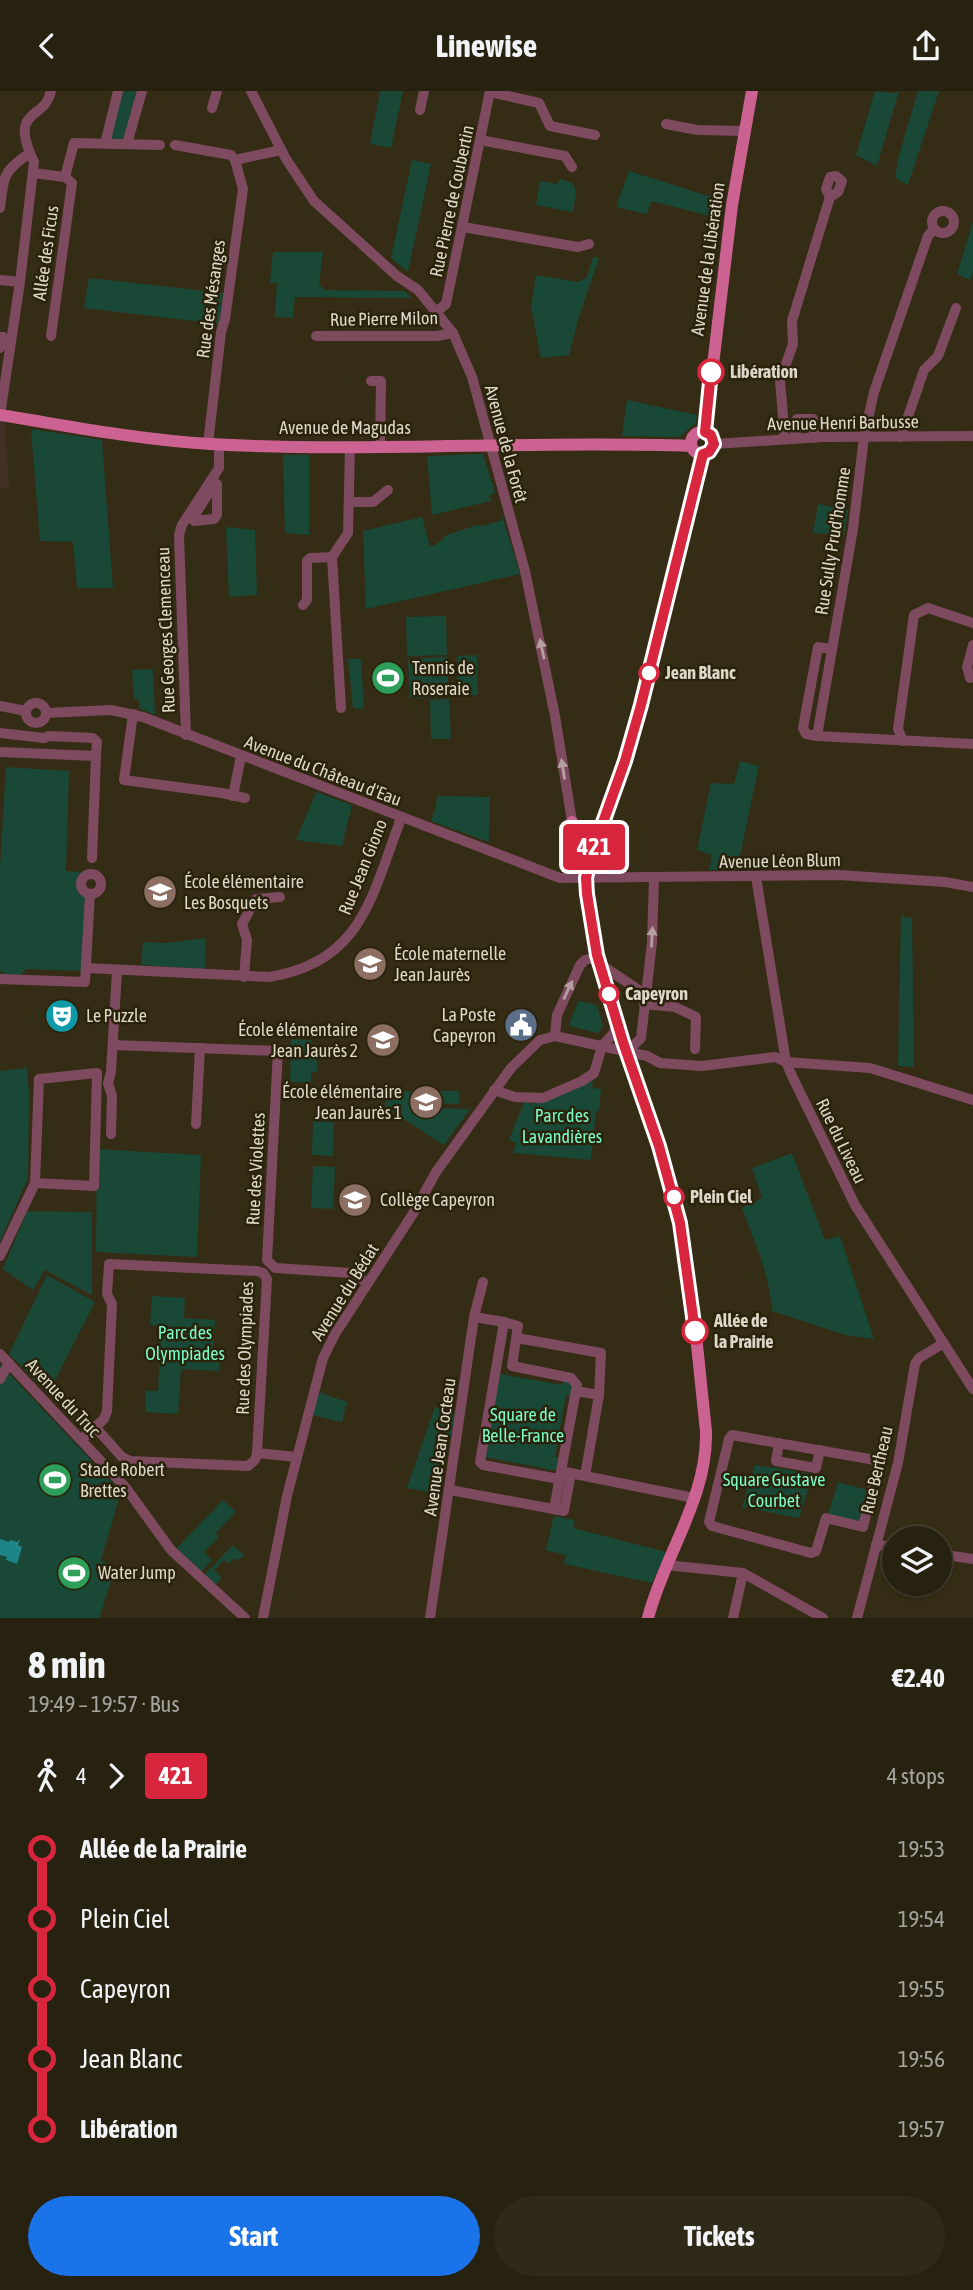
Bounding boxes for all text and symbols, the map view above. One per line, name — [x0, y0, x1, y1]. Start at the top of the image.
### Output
icon: back — [28, 27, 66, 65]
text: Linewise — [436, 27, 537, 64]
icon: share — [907, 27, 945, 65]
street label: Rue Pierre de Coubertin — [425, 123, 478, 279]
street label: Avenue de la Libération — [686, 181, 729, 337]
street label: Allée des Ficus — [28, 204, 63, 302]
street label: Rue des Mésanges — [192, 238, 229, 360]
street label: Rue Pierre Milon — [330, 307, 438, 330]
marker: Libération — [698, 359, 724, 385]
place label: Libération — [730, 361, 798, 382]
street label: Avenue de la Forêt — [481, 383, 532, 505]
street label: Avenue Henri Barbusse — [767, 411, 919, 434]
street label: Avenue de Magudas — [279, 417, 411, 438]
street label: Rue Sully Prud'homme — [810, 465, 855, 616]
street label: Rue Georges Clemenceau — [152, 547, 179, 713]
one-way arrow — [536, 638, 547, 660]
place label: Tennis de Roseraie — [412, 657, 474, 699]
sports icon: Tennis de Roseraie — [369, 659, 407, 697]
place label: Jean Blanc — [664, 662, 736, 683]
marker: Jean Blanc — [639, 663, 659, 683]
street label: Avenue du Château d'Eau — [242, 731, 404, 810]
one-way arrow — [557, 758, 568, 780]
street label: Rue Jean Giono — [334, 816, 391, 918]
line badge: 421 — [554, 824, 634, 870]
text: 421 — [577, 833, 611, 860]
street label: Avenue Léon Blum — [719, 849, 841, 872]
place label: École élémentaire Les Bosquets — [184, 871, 304, 913]
school or university icon: École élémentaire Les Bosquets — [141, 873, 179, 911]
one-way arrow — [646, 926, 657, 948]
place label: École maternelle Jean Jaurès — [394, 943, 506, 985]
school or university icon: École maternelle Jean Jaurès — [351, 945, 389, 983]
one-way arrow — [562, 980, 574, 1000]
place label: Capeyron — [625, 983, 688, 1004]
marker: Capeyron — [599, 984, 619, 1004]
theatre icon: Le Puzzle — [43, 997, 81, 1035]
place label: La Poste Capeyron — [433, 1004, 496, 1046]
place label: Le Puzzle — [86, 1005, 147, 1026]
public building icon: La Poste Capeyron — [502, 1006, 540, 1044]
place label: École élémentaire Jean Jaurès 2 — [238, 1019, 358, 1061]
school or university icon: École élémentaire Jean Jaurès 2 — [364, 1021, 402, 1059]
place label: École élémentaire Jean Jaurès 1 — [282, 1081, 402, 1123]
school or university icon: École élémentaire Jean Jaurès 1 — [407, 1083, 445, 1121]
street label: Rue du Liveau — [812, 1095, 871, 1187]
park label: Parc des Lavandières — [522, 1105, 602, 1147]
street label: Rue des Violettes — [242, 1112, 269, 1226]
school or university icon: Collège Capeyron — [336, 1181, 374, 1219]
place label: Plein Ciel — [690, 1186, 752, 1207]
marker: Plein Ciel — [664, 1187, 684, 1207]
place label: Collège Capeyron — [380, 1189, 495, 1210]
street label: Avenue du Bédat — [306, 1239, 383, 1344]
street label: Rue des Olympiades — [232, 1281, 257, 1415]
place label: Allée de la Prairie — [713, 1310, 774, 1352]
marker: Allée de la Prairie — [682, 1318, 708, 1344]
park label: Parc des Olympiades — [145, 1322, 225, 1364]
street label: Avenue du Truc — [22, 1354, 105, 1441]
street label: Avenue Jean Cocteau — [419, 1377, 460, 1517]
park label: Square de Belle-France — [482, 1404, 564, 1446]
street label: Rue Bertheau — [856, 1424, 897, 1516]
place label: Stade Robert Brettes — [80, 1459, 165, 1501]
sports icon: Stade Robert Brettes — [36, 1461, 74, 1499]
park label: Square Gustave Courbet — [723, 1469, 825, 1511]
map controls — [882, 1526, 952, 1596]
button: layers — [882, 1526, 952, 1596]
sports icon: Water Jump — [55, 1554, 93, 1592]
place label: Water Jump — [98, 1562, 176, 1583]
text: 8 min — [28, 1643, 106, 1686]
text: €2.40 — [892, 1663, 945, 1693]
text: 19:49 – 19:57 · Bus — [28, 1691, 180, 1717]
icon: walk — [28, 1757, 66, 1795]
icon: forward — [97, 1757, 135, 1795]
text: 421 — [159, 1762, 193, 1789]
text: 4 — [76, 1763, 87, 1789]
text: 4 stops — [887, 1763, 945, 1789]
text: Allée de la Prairie — [80, 1834, 247, 1864]
text: 19:53 — [898, 1836, 945, 1862]
text: Plein Ciel — [80, 1904, 170, 1934]
text: 19:54 — [898, 1906, 945, 1932]
text: Capeyron — [80, 1974, 171, 2004]
text: 19:55 — [898, 1976, 945, 2002]
text: Jean Blanc — [80, 2044, 182, 2074]
text: 19:56 — [898, 2046, 945, 2072]
text: Libération — [80, 2114, 178, 2144]
text: 19:57 — [898, 2116, 945, 2142]
button: Start — [28, 2196, 480, 2276]
button: Tickets — [494, 2196, 945, 2276]

